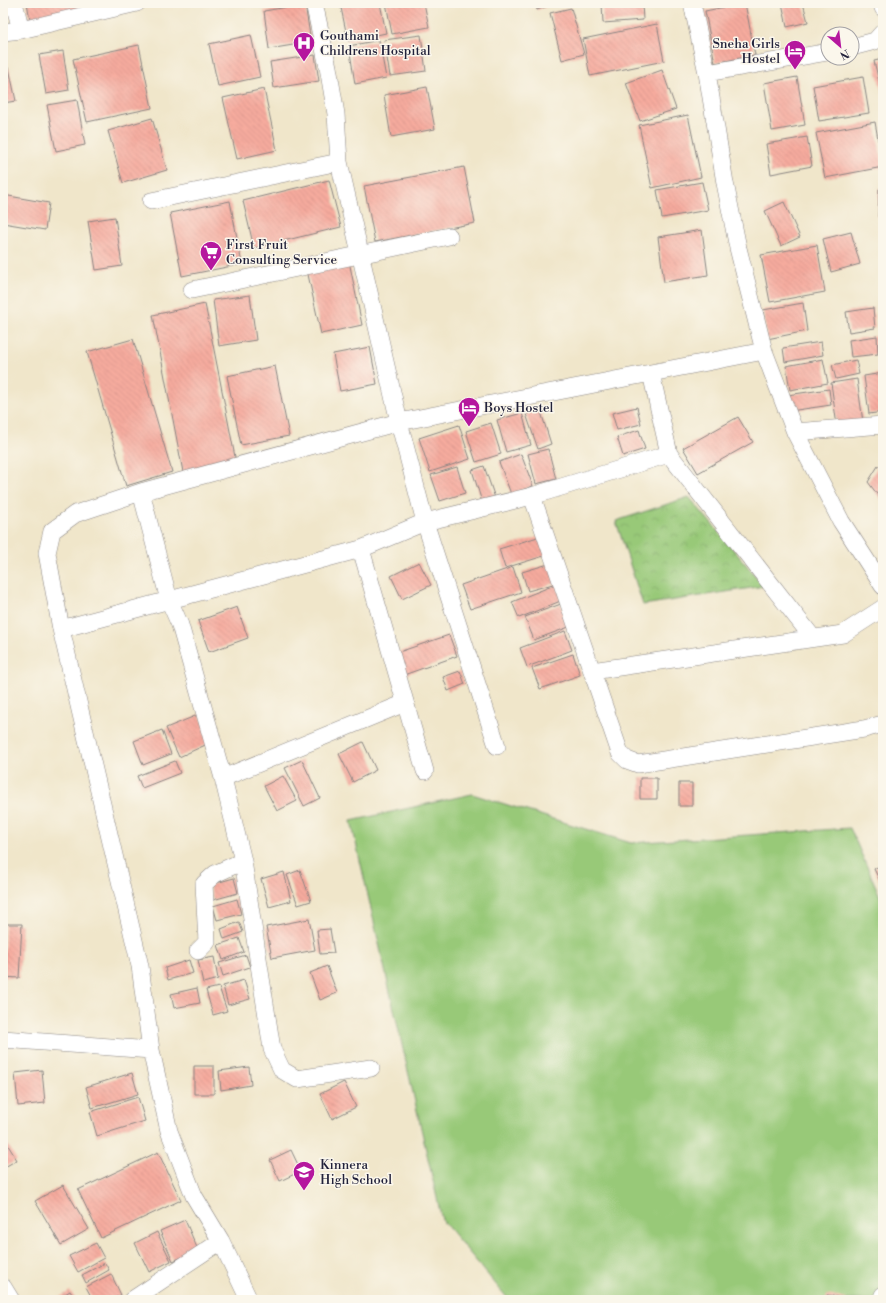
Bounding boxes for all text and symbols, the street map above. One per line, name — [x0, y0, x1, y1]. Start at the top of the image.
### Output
north arrow — [820, 26, 860, 66]
place label: Gouthami Childrens Hospital — [320, 28, 431, 59]
hospital icon: Gouthami Childrens Hospital — [291, 30, 317, 63]
place label: Sneha Girls Hostel — [712, 36, 780, 67]
hotel icon: Sneha Girls Hostel — [782, 38, 808, 71]
text: N — [837, 46, 851, 62]
place label: First Fruit Consulting Service — [226, 237, 337, 268]
supermarket icon: First Fruit Consulting Service — [198, 239, 224, 272]
hotel icon: Boys Hostel — [456, 395, 482, 428]
place label: Boys Hostel — [483, 400, 553, 416]
place label: Kinnera High School — [320, 1157, 392, 1188]
school or university icon: Kinnera High School — [291, 1159, 317, 1192]

